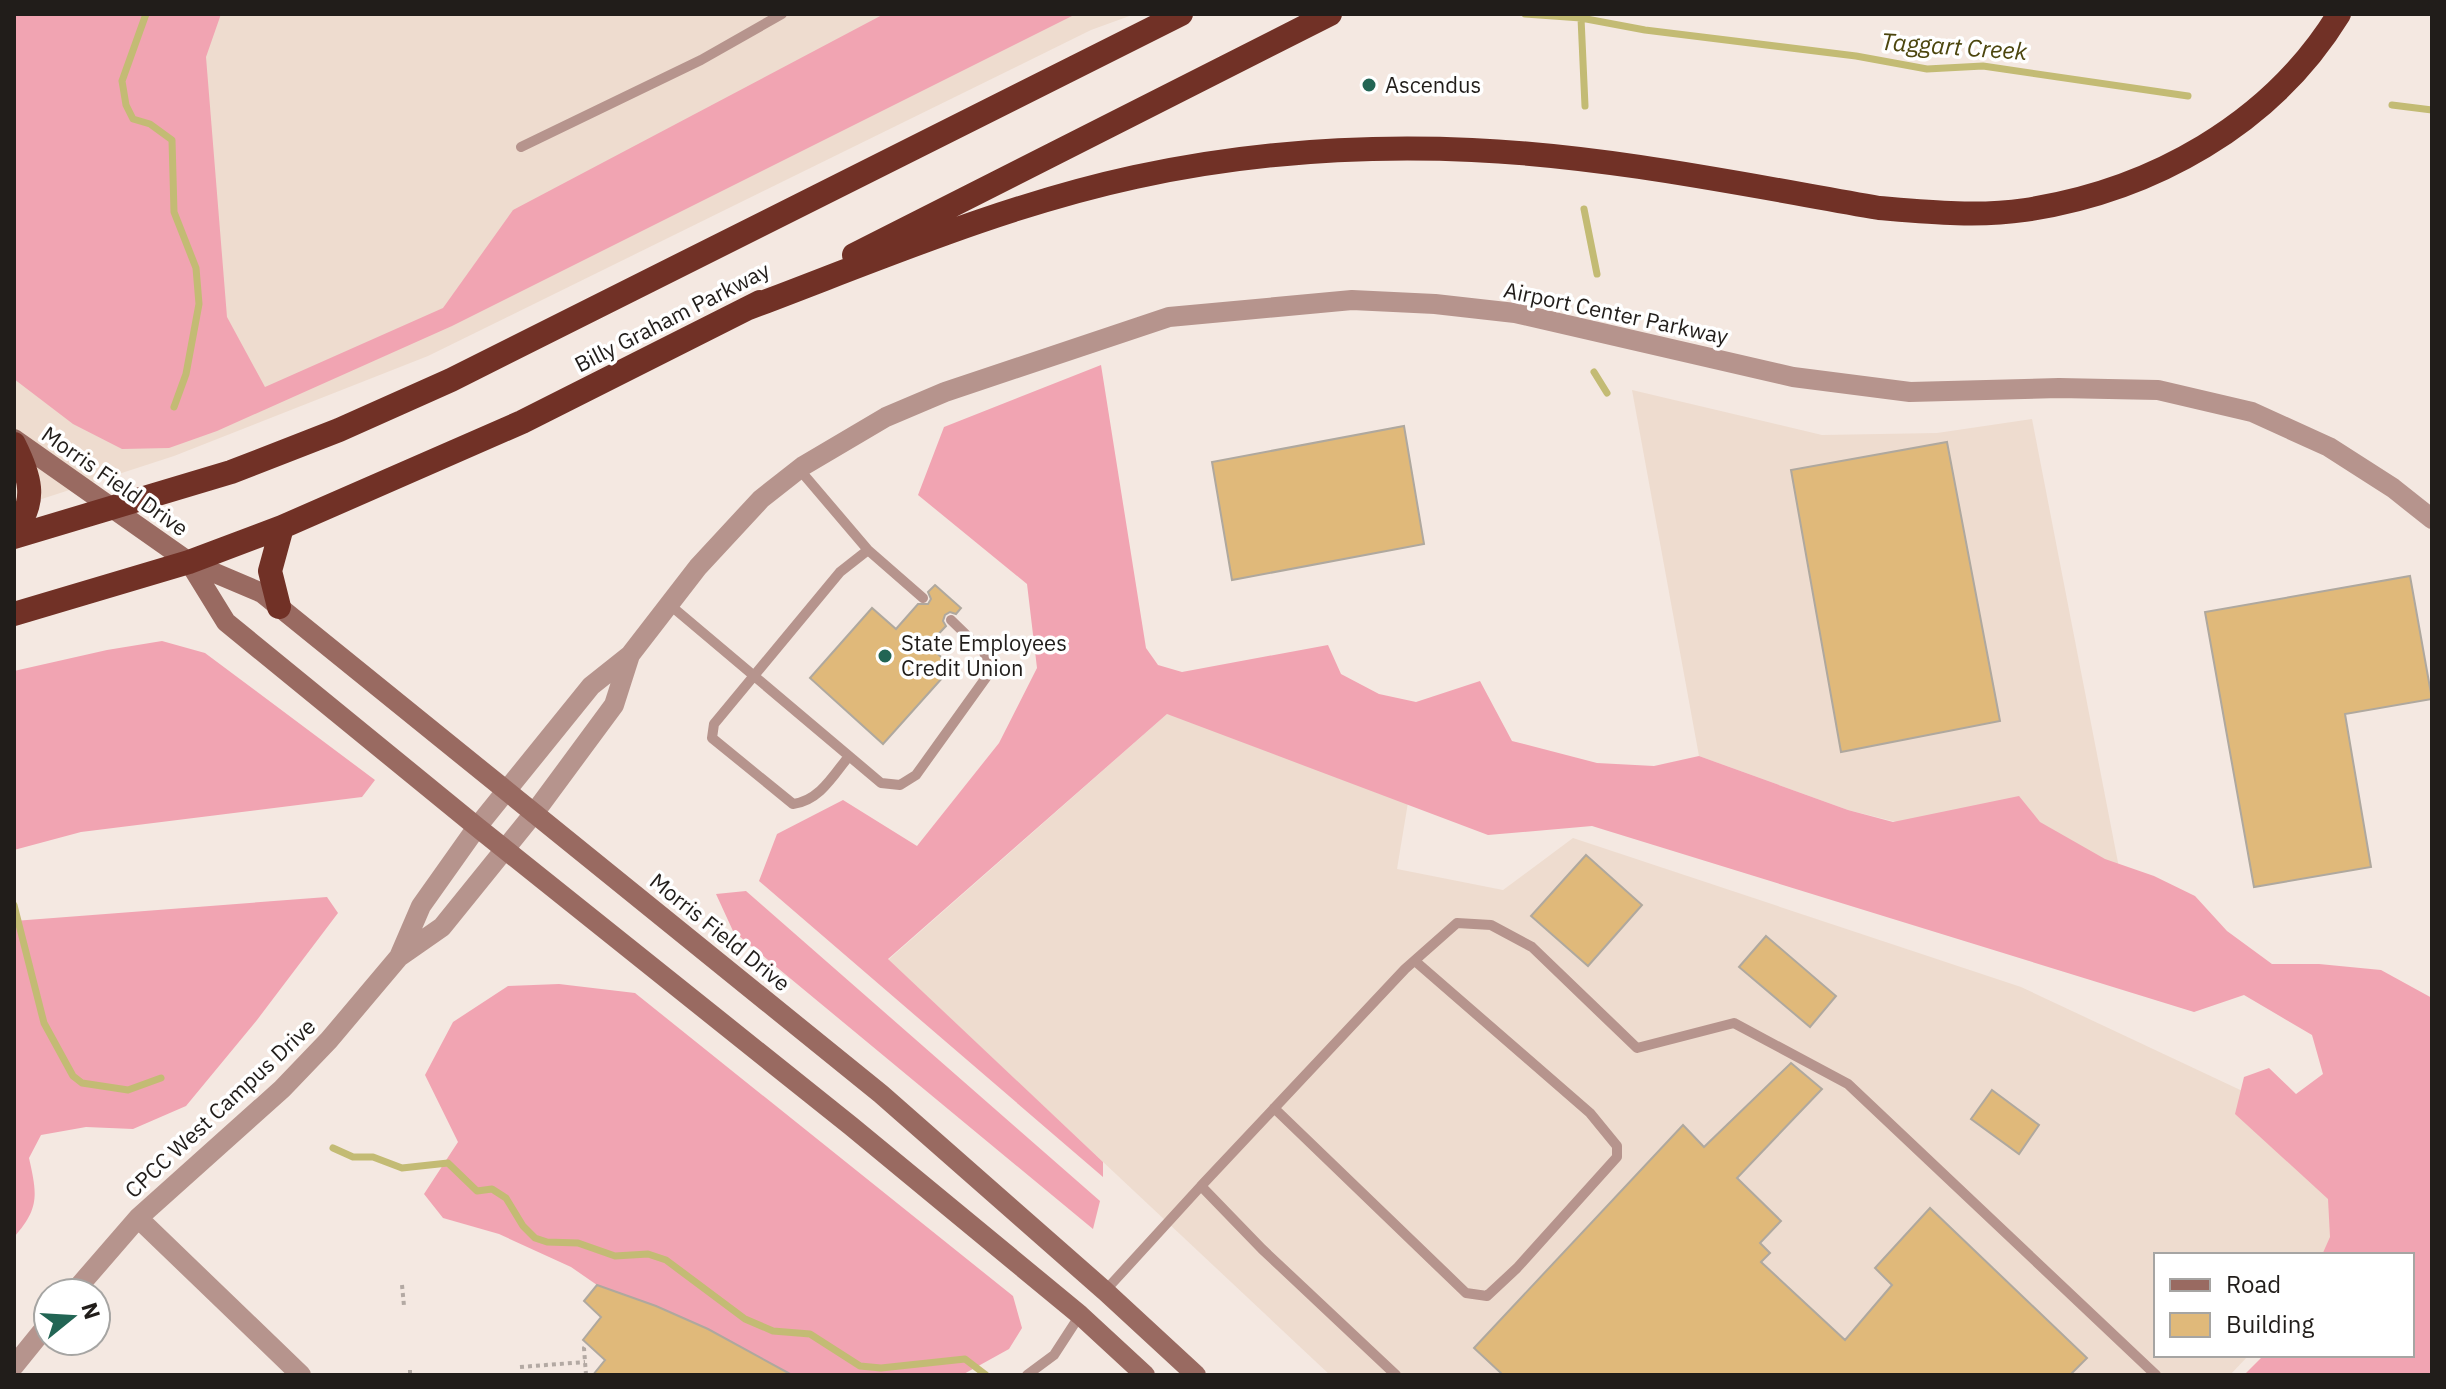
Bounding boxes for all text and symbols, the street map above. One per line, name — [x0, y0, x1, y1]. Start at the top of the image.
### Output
water label: Taggart Creek — [1880, 25, 2029, 67]
place label: Ascendus — [1385, 70, 1481, 99]
marker: Ascendus — [1360, 76, 1378, 94]
street label: Billy Graham Parkway — [569, 255, 774, 378]
street label: Airport Center Parkway — [1501, 275, 1731, 350]
street label: Morris Field Drive — [36, 419, 194, 542]
place label: State Employees Credit Union — [901, 628, 1067, 682]
marker: State Employees Credit Union — [876, 647, 894, 665]
street label: Morris Field Drive — [644, 866, 797, 997]
street label: CPCC West Campus Drive — [118, 1011, 321, 1204]
legend — [2154, 1253, 2414, 1357]
text: Road — [2226, 1268, 2281, 1300]
north arrow — [32, 1277, 112, 1357]
text: N — [75, 1299, 108, 1323]
text: Building — [2226, 1308, 2314, 1340]

